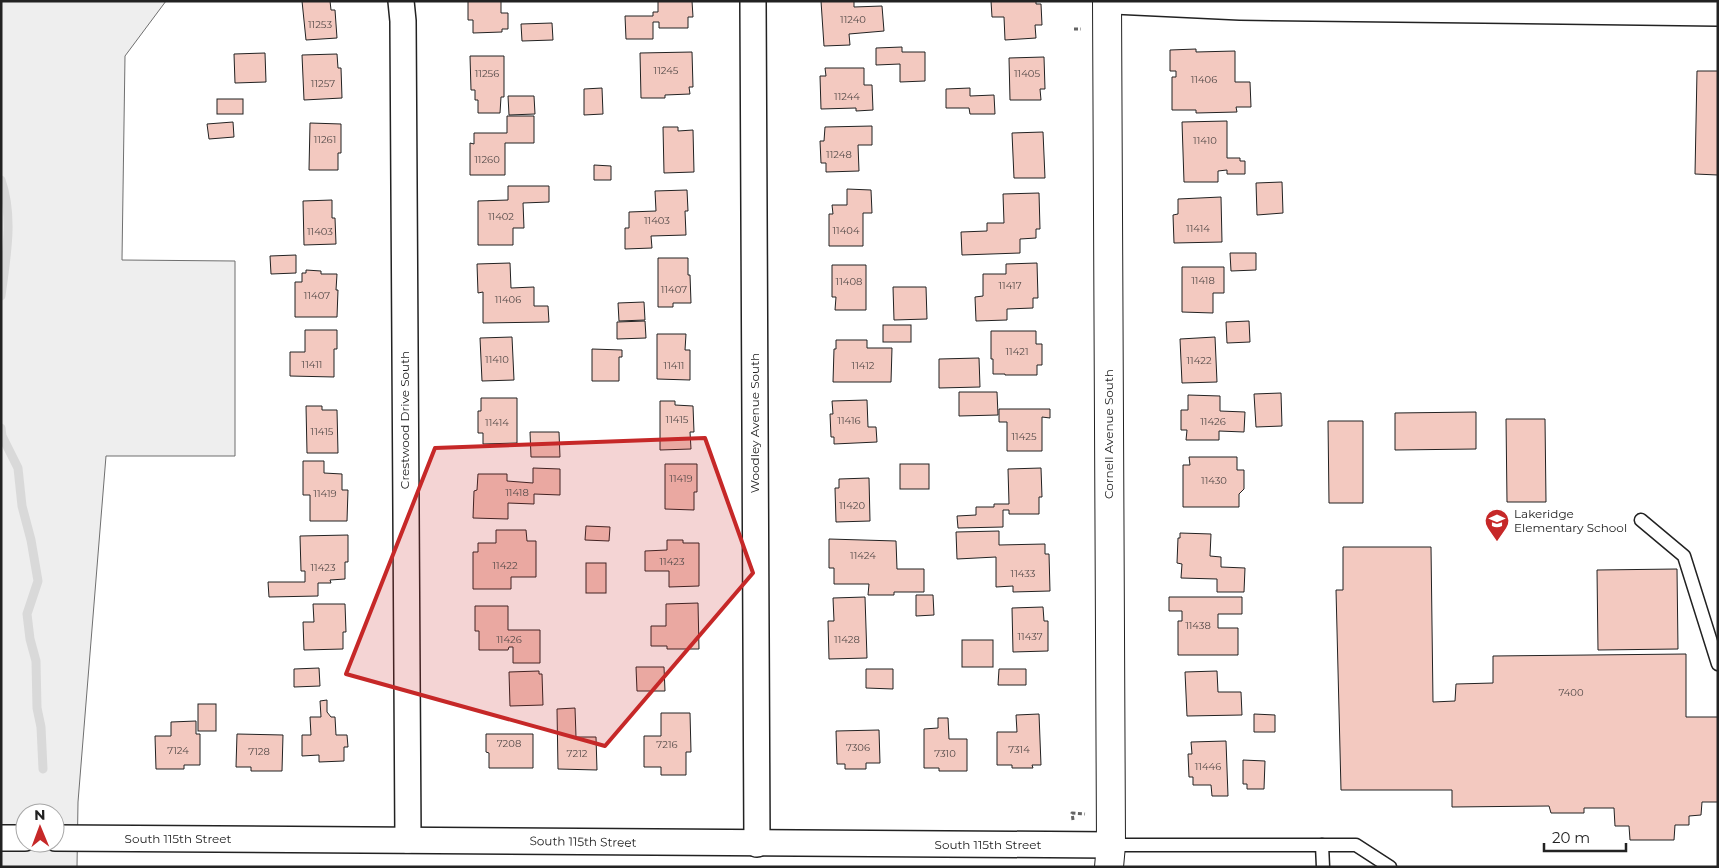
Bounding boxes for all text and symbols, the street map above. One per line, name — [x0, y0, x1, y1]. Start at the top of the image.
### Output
house number: 11240 — [840, 13, 866, 26]
house number: 11253 — [308, 18, 332, 31]
house number: 11245 — [654, 64, 679, 77]
house number: 11256 — [475, 67, 499, 80]
house number: 11405 — [1014, 67, 1040, 80]
house number: 11406 — [1191, 73, 1217, 86]
house number: 11257 — [311, 77, 335, 90]
house number: 11244 — [834, 90, 860, 103]
house number: 11261 — [314, 133, 336, 146]
house number: 11410 — [1193, 134, 1217, 147]
house number: 11248 — [826, 148, 852, 161]
house number: 11260 — [474, 153, 500, 166]
house number: 11402 — [488, 210, 514, 223]
house number: 11403 — [644, 214, 670, 227]
house number: 11414 — [1186, 222, 1210, 235]
house number: 11404 — [832, 224, 860, 237]
house number: 11403 — [307, 225, 333, 238]
house number: 11418 — [1191, 274, 1215, 287]
house number: 11408 — [836, 275, 862, 288]
house number: 11417 — [998, 279, 1022, 292]
house number: 11407 — [661, 283, 687, 296]
house number: 11407 — [304, 289, 330, 302]
house number: 11406 — [495, 293, 521, 306]
house number: 11421 — [1005, 345, 1029, 358]
street label: Crestwood Drive South — [397, 351, 412, 489]
house number: 11410 — [485, 353, 509, 366]
street label: Woodley Avenue South — [747, 353, 762, 493]
house number: 11422 — [1186, 354, 1212, 367]
house number: 11411 — [302, 358, 322, 371]
house number: 11411 — [664, 359, 684, 372]
house number: 11412 — [852, 359, 875, 372]
street label: Cornell Avenue South — [1101, 369, 1116, 499]
house number: 11415 — [666, 413, 689, 426]
house number: 11416 — [837, 414, 861, 427]
house number: 11426 — [1200, 415, 1226, 428]
house number: 11414 — [485, 416, 509, 429]
house number: 11415 — [311, 425, 334, 438]
house number: 11425 — [1011, 430, 1037, 443]
house number: 11419 — [669, 472, 693, 485]
house number: 11430 — [1201, 474, 1227, 487]
house number: 11418 — [505, 486, 529, 499]
house number: 11419 — [313, 487, 337, 500]
house number: 11420 — [839, 499, 865, 512]
place label: Lakeridge Elementary School — [1514, 506, 1627, 535]
school or university icon: Lakeridge Elementary School — [1484, 508, 1510, 542]
house number: 11424 — [850, 549, 876, 562]
house number: 11423 — [659, 555, 685, 568]
house number: 11422 — [492, 559, 518, 572]
house number: 11423 — [310, 561, 336, 574]
house number: 11433 — [1011, 567, 1036, 580]
house number: 11438 — [1185, 619, 1211, 632]
house number: 11437 — [1017, 630, 1043, 643]
house number: 11426 — [496, 633, 522, 646]
house number: 11428 — [834, 633, 860, 646]
house number: 7400 — [1558, 686, 1584, 699]
house number: 7208 — [497, 737, 521, 750]
house number: 7216 — [656, 738, 678, 751]
house number: 7306 — [846, 741, 870, 754]
house number: 7314 — [1008, 743, 1030, 756]
house number: 7124 — [167, 744, 189, 757]
house number: 7128 — [248, 745, 270, 758]
house number: 7212 — [567, 747, 588, 760]
house number: 7310 — [934, 747, 956, 760]
house number: 11446 — [1195, 760, 1221, 773]
north arrow — [15, 803, 65, 853]
text: N — [34, 806, 46, 824]
scale bar — [1544, 820, 1626, 852]
text: 20 m — [1552, 828, 1590, 847]
street label: South 115th Street — [125, 831, 232, 846]
street label: South 115th Street — [529, 833, 637, 850]
street label: South 115th Street — [935, 837, 1042, 852]

